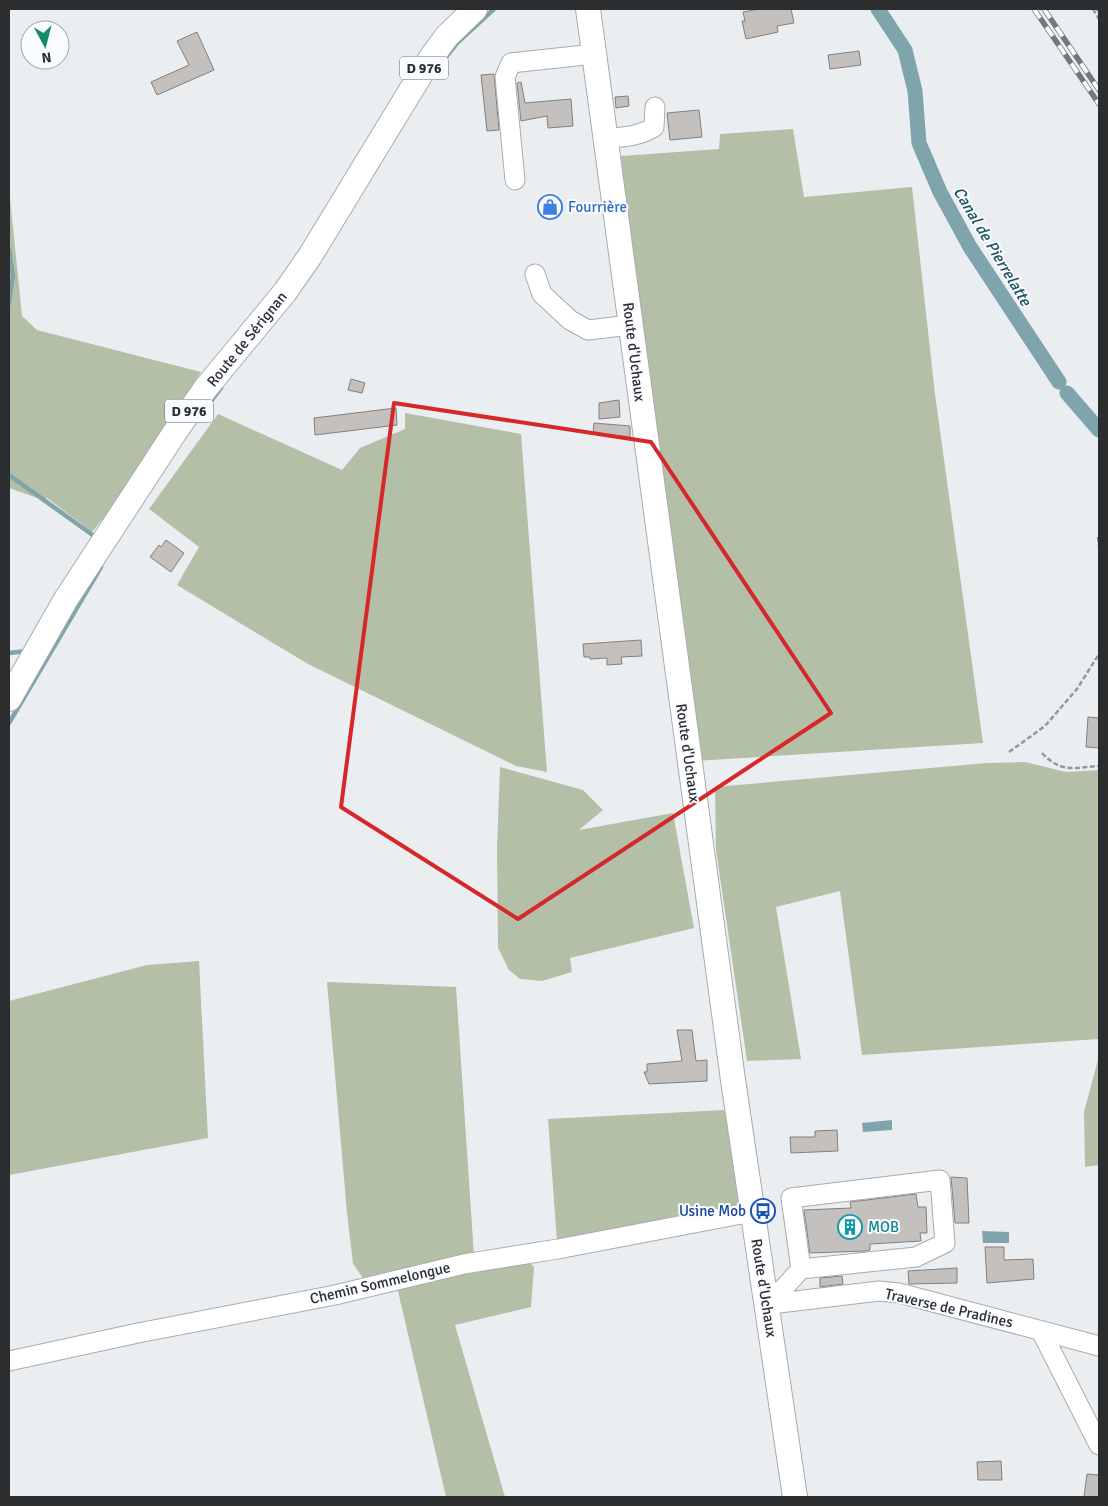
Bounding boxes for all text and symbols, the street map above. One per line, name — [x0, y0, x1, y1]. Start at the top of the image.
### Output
north arrow — [20, 20, 70, 70]
text: N — [41, 48, 52, 66]
road number: D 976 — [400, 56, 448, 80]
water label: Canal de Pierrelatte — [949, 183, 1036, 311]
shop icon: Fourrière — [537, 194, 563, 220]
place label: Fourrière — [568, 198, 627, 216]
street label: Route de Sérignan — [203, 288, 291, 390]
street label: Route d'Uchaux — [619, 301, 649, 403]
road number: D 976 — [165, 400, 213, 422]
street label: Route d'Uchaux — [672, 702, 704, 804]
bus stop icon: Usine Mob — [750, 1198, 776, 1224]
place label: Usine Mob — [679, 1202, 746, 1220]
building icon: MOB — [837, 1214, 863, 1240]
place label: MOB — [868, 1218, 899, 1236]
street label: Route d'Uchaux — [747, 1237, 781, 1339]
street label: Chemin Sommelongue — [308, 1258, 452, 1308]
street label: Traverse de Pradines — [883, 1285, 1015, 1332]

